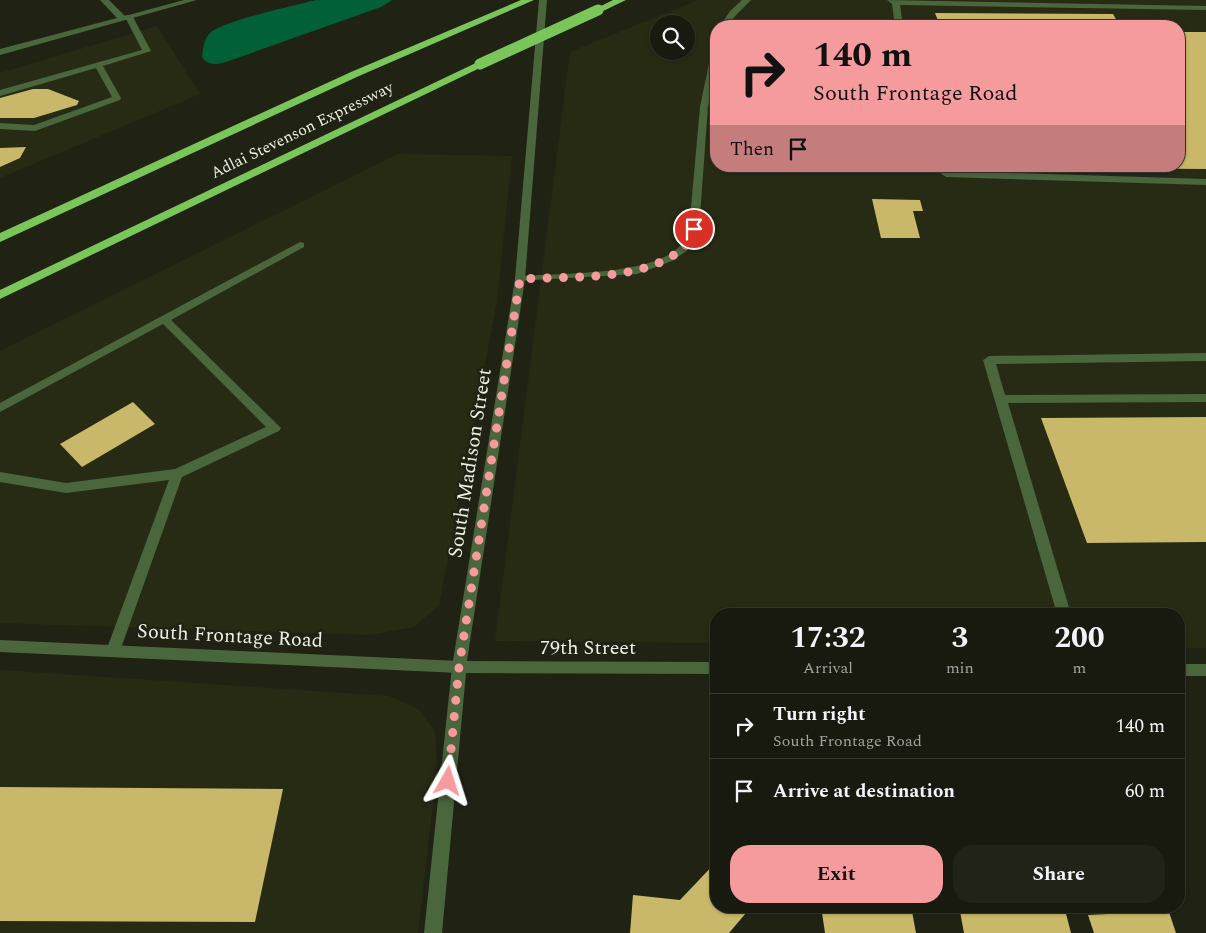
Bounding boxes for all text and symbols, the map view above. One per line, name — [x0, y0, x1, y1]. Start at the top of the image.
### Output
map controls — [650, 15, 695, 60]
button: search — [650, 15, 695, 60]
text: 140 m — [813, 29, 912, 82]
icon: right — [730, 40, 795, 105]
street label: Adlai Stevenson Expressway — [207, 75, 399, 185]
text: South Frontage Road — [813, 77, 1018, 110]
text: Then — [730, 135, 774, 164]
icon: arrive — [784, 135, 812, 163]
pin — [673, 208, 715, 250]
icon: arrive — [680, 215, 708, 243]
street label: South Madison Street — [440, 366, 500, 560]
text: 17:32 — [790, 615, 866, 661]
text: 3 — [951, 615, 968, 661]
text: 200 — [1054, 615, 1105, 661]
street label: South Frontage Road — [136, 616, 324, 656]
street label: 79th Street — [540, 633, 636, 663]
text: Arrival — [803, 656, 853, 680]
text: min — [946, 656, 974, 680]
text: m — [1073, 656, 1086, 680]
text: Turn right — [773, 700, 866, 729]
icon: right — [730, 712, 758, 740]
text: 140 m — [1115, 712, 1165, 741]
text: South Frontage Road — [773, 729, 922, 753]
position arrow — [421, 754, 473, 806]
icon: arrive — [730, 777, 758, 805]
text: Arrive at destination — [773, 777, 955, 806]
text: 60 m — [1125, 777, 1165, 806]
button: Exit — [730, 845, 943, 903]
button: Share — [953, 845, 1165, 903]

